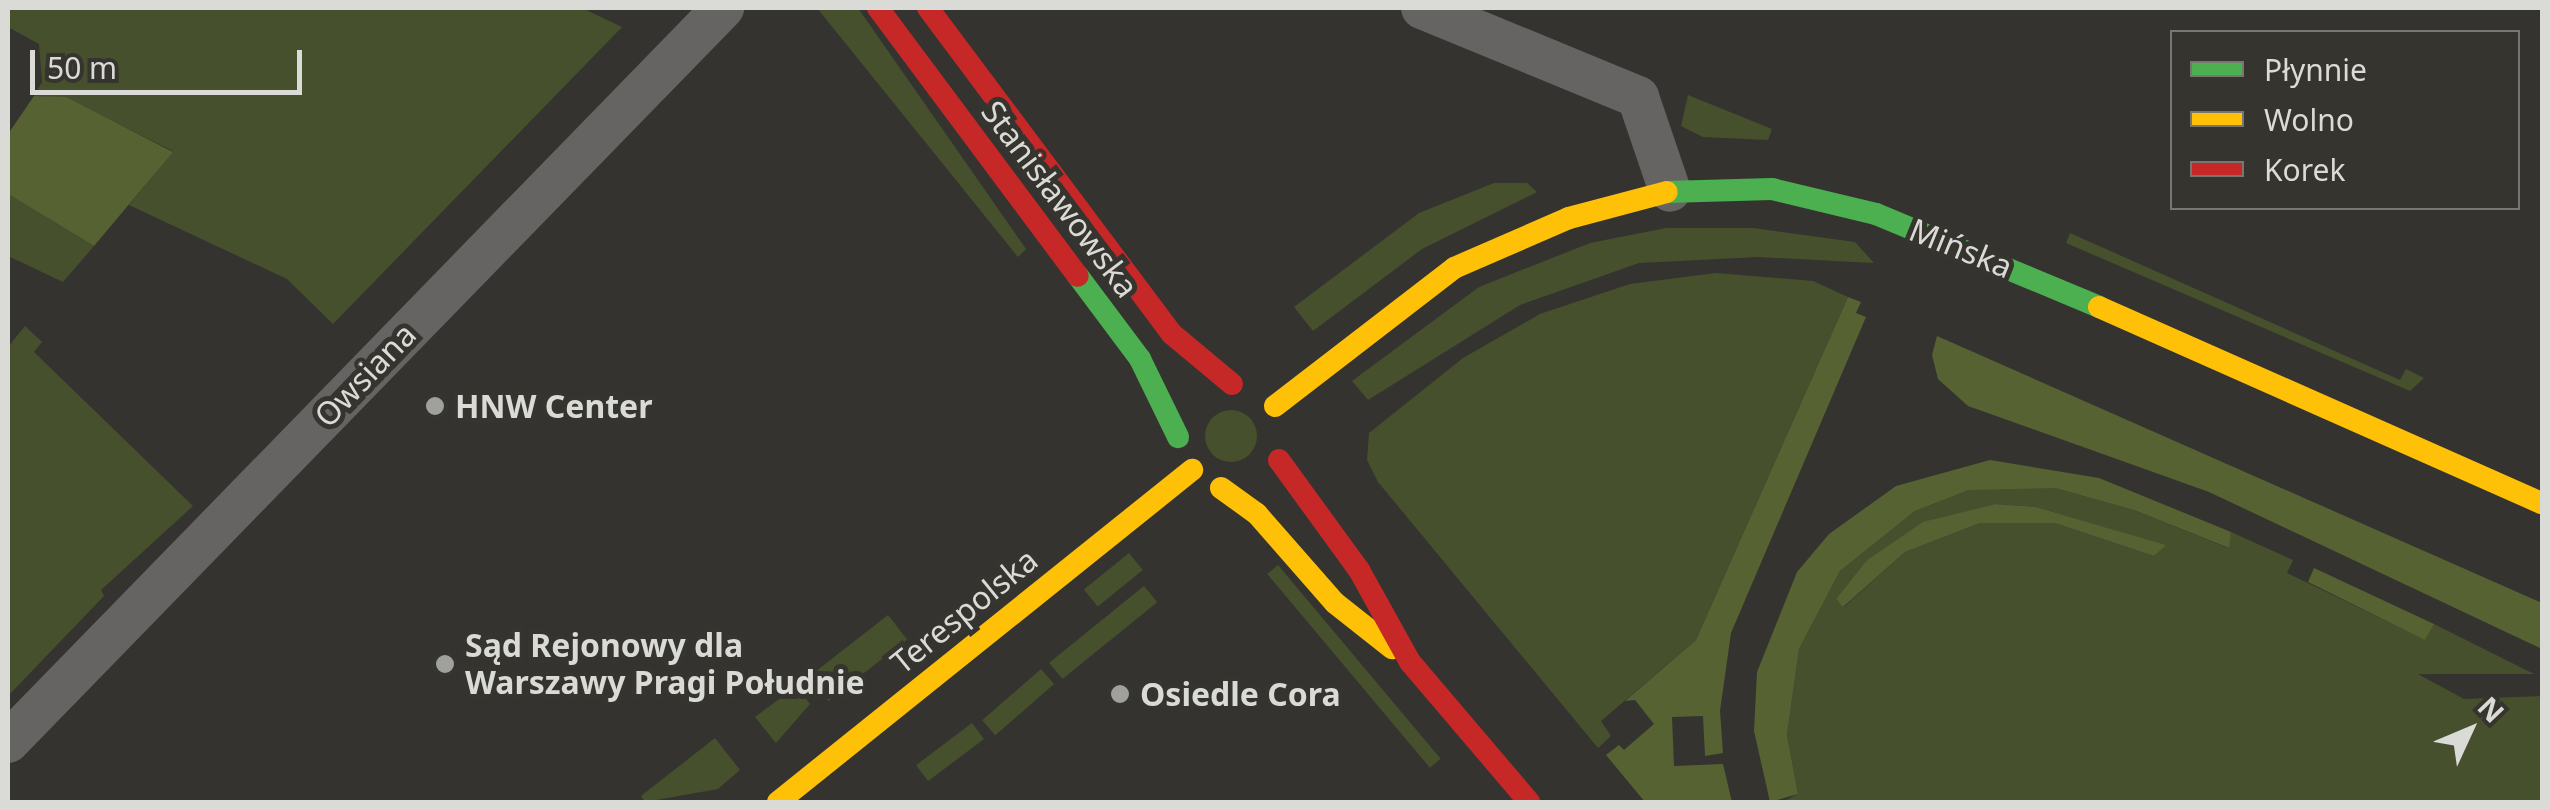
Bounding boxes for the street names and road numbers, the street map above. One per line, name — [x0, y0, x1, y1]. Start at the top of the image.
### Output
street label: Stanisławowska — [974, 93, 1146, 305]
street label: Mińska — [1904, 210, 2018, 286]
street label: Owsiana — [306, 315, 424, 435]
street label: Terespolska — [883, 540, 1045, 682]

